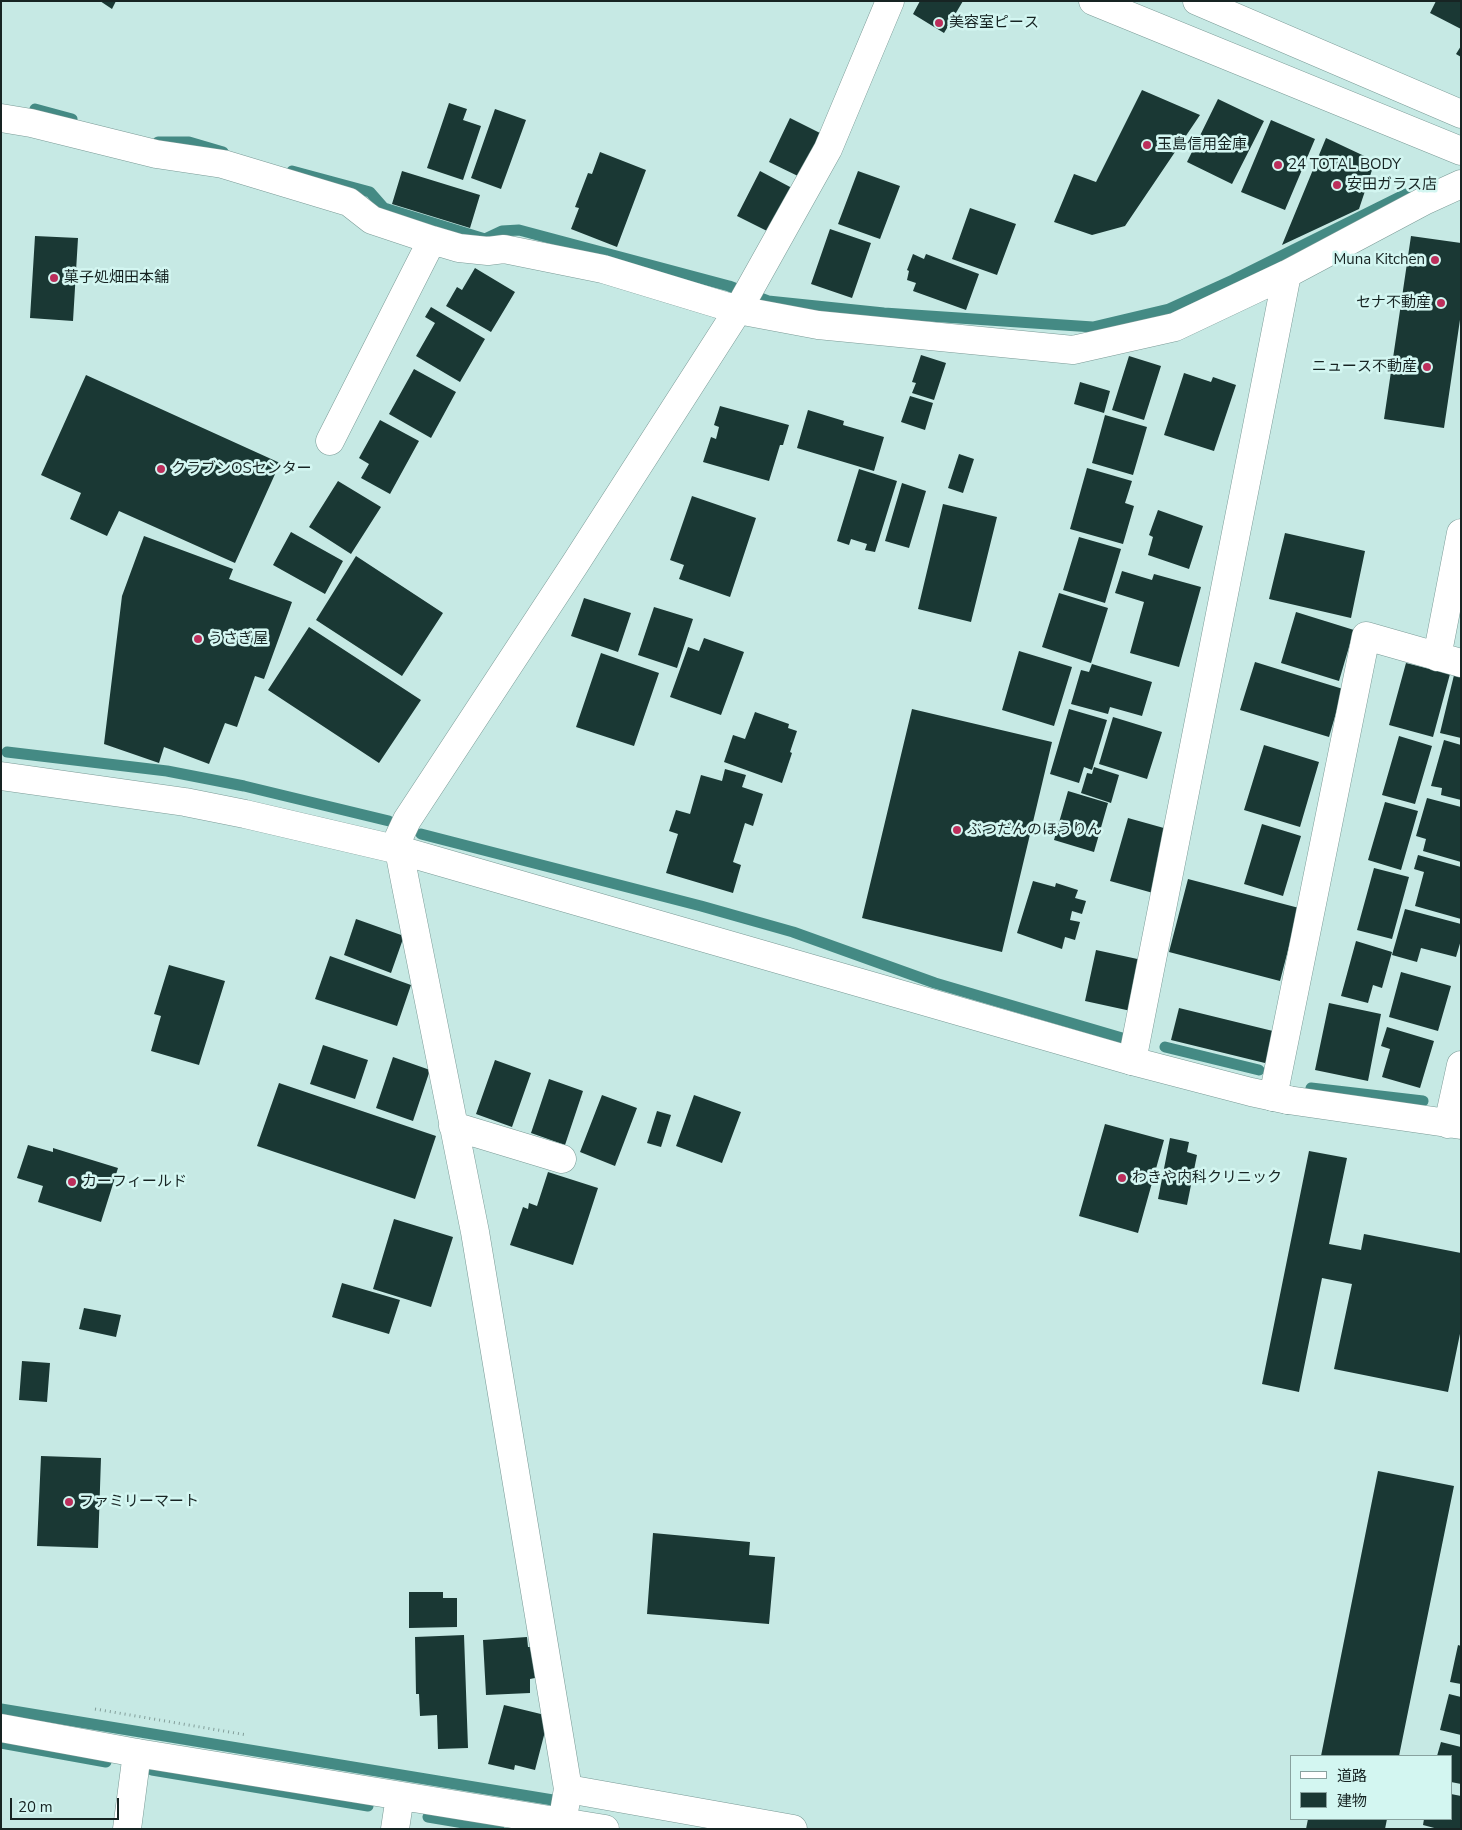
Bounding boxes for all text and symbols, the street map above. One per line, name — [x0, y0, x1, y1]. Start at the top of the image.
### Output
place label: 美容室ピース — [949, 14, 1039, 32]
marker: 美容室ピース — [933, 17, 945, 29]
place label: 玉島信用金庫 — [1157, 136, 1247, 154]
marker: 玉島信用金庫 — [1141, 139, 1153, 151]
place label: 24 TOTAL BODY — [1288, 156, 1401, 174]
marker: 24 TOTAL BODY — [1272, 159, 1284, 171]
place label: 安田ガラス店 — [1347, 176, 1437, 194]
marker: 安田ガラス店 — [1331, 179, 1343, 191]
place label: Muna Kitchen — [1333, 251, 1425, 269]
marker: Muna Kitchen — [1429, 254, 1441, 266]
place label: 菓子処畑田本舗 — [64, 269, 169, 287]
marker: 菓子処畑田本舗 — [48, 272, 60, 284]
place label: セナ不動産 — [1356, 294, 1431, 312]
marker: セナ不動産 — [1435, 297, 1447, 309]
place label: ニュース不動産 — [1312, 358, 1417, 376]
marker: ニュース不動産 — [1421, 361, 1433, 373]
place label: クラブンOSセンター — [171, 460, 312, 478]
marker: クラブンOSセンター — [155, 463, 167, 475]
place label: うさぎ屋 — [208, 630, 268, 648]
marker: うさぎ屋 — [192, 633, 204, 645]
place label: ぶつだんのほうりん — [967, 821, 1102, 839]
marker: ぶつだんのほうりん — [951, 824, 963, 836]
place label: わきや内科クリニック — [1132, 1169, 1282, 1187]
marker: わきや内科クリニック — [1116, 1172, 1128, 1184]
place label: カーフィールド — [82, 1173, 187, 1191]
marker: カーフィールド — [66, 1176, 78, 1188]
place label: ファミリーマート — [79, 1493, 199, 1511]
marker: ファミリーマート — [63, 1496, 75, 1508]
legend — [1290, 1755, 1452, 1820]
text: 道路 — [1337, 1766, 1367, 1786]
scale bar — [12, 1788, 121, 1820]
text: 建物 — [1337, 1791, 1367, 1811]
text: 20 m — [18, 1797, 53, 1817]

